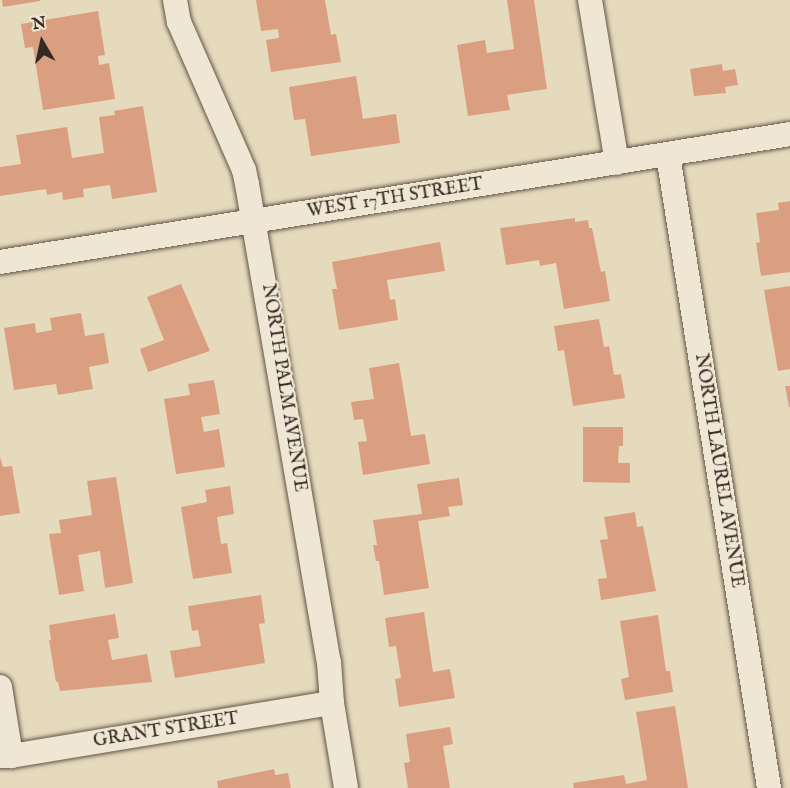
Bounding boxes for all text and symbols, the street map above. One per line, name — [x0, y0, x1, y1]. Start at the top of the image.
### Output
north arrow — [12, 12, 72, 72]
text: N — [31, 13, 48, 35]
street label: WEST 17TH STREET — [306, 174, 484, 224]
street label: NORTH PALM AVENUE — [256, 282, 310, 494]
street label: NORTH LAUREL AVENUE — [689, 352, 747, 590]
street label: GRANT STREET — [92, 709, 240, 753]

